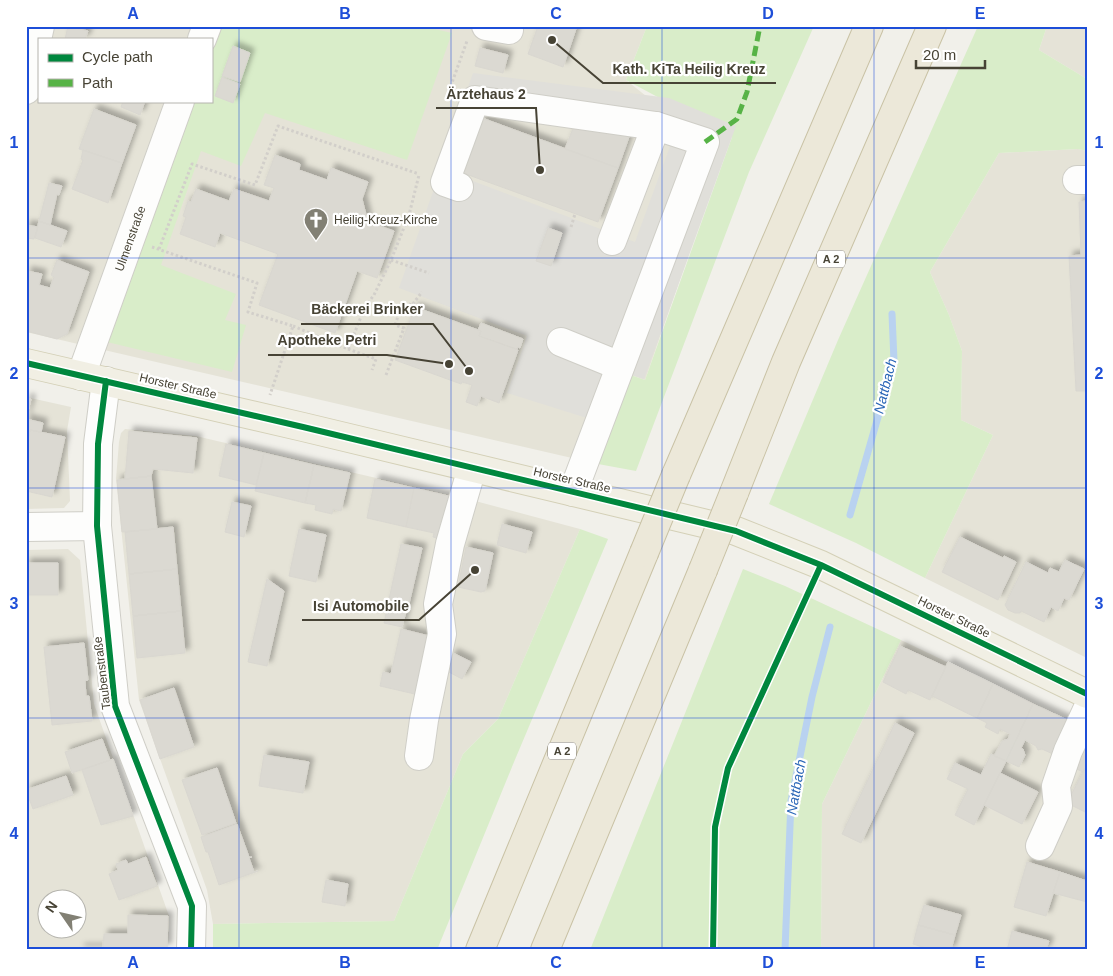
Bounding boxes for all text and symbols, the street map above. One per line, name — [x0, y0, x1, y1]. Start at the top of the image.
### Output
text: A — [127, 5, 139, 22]
text: B — [339, 5, 351, 22]
text: C — [550, 5, 562, 22]
text: D — [762, 5, 774, 22]
text: E — [975, 5, 986, 22]
legend — [38, 38, 212, 102]
scale bar — [916, 38, 984, 70]
text: 20 m — [923, 46, 956, 63]
text: Cycle path — [82, 48, 153, 65]
callout: Kath. KiTa Heilig Kreuz — [603, 54, 776, 83]
text: Kath. KiTa Heilig Kreuz — [613, 61, 765, 77]
text: Path — [82, 74, 113, 91]
callout: Ärztehaus 2 — [436, 79, 536, 108]
text: Ärztehaus 2 — [446, 86, 526, 102]
text: 1 — [10, 134, 19, 151]
text: 1 — [1095, 134, 1104, 151]
street label: Ulmenstraße — [112, 204, 149, 273]
church icon: Heilig-Kreuz-Kirche — [303, 207, 329, 241]
place label: Heilig-Kreuz-Kirche — [334, 213, 438, 227]
road number: A 2 — [817, 250, 845, 268]
callout: Bäckerei Brinker — [301, 295, 433, 324]
text: Bäckerei Brinker — [311, 301, 423, 317]
callout: Apotheke Petri — [268, 326, 387, 355]
text: Apotheke Petri — [278, 332, 376, 348]
water label: Nattbach — [870, 357, 900, 415]
text: 2 — [10, 365, 19, 382]
text: 2 — [1095, 365, 1104, 382]
street label: Horster Straße — [138, 370, 218, 402]
street label: Horster Straße — [532, 464, 612, 496]
callout: Isi Automobile — [302, 591, 419, 620]
street label: Horster Straße — [916, 593, 993, 641]
text: 3 — [10, 595, 19, 612]
text: 3 — [1095, 595, 1104, 612]
text: Isi Automobile — [313, 598, 409, 614]
street label: Taubenstraße — [91, 635, 113, 710]
road number: A 2 — [548, 742, 576, 759]
water label: Nattbach — [783, 758, 809, 816]
text: 4 — [10, 825, 19, 842]
text: 4 — [1095, 825, 1104, 842]
north arrow — [38, 888, 88, 938]
text: N — [42, 898, 61, 915]
text: A — [127, 954, 139, 971]
text: B — [339, 954, 351, 971]
text: C — [550, 954, 562, 971]
text: D — [762, 954, 774, 971]
text: E — [975, 954, 986, 971]

